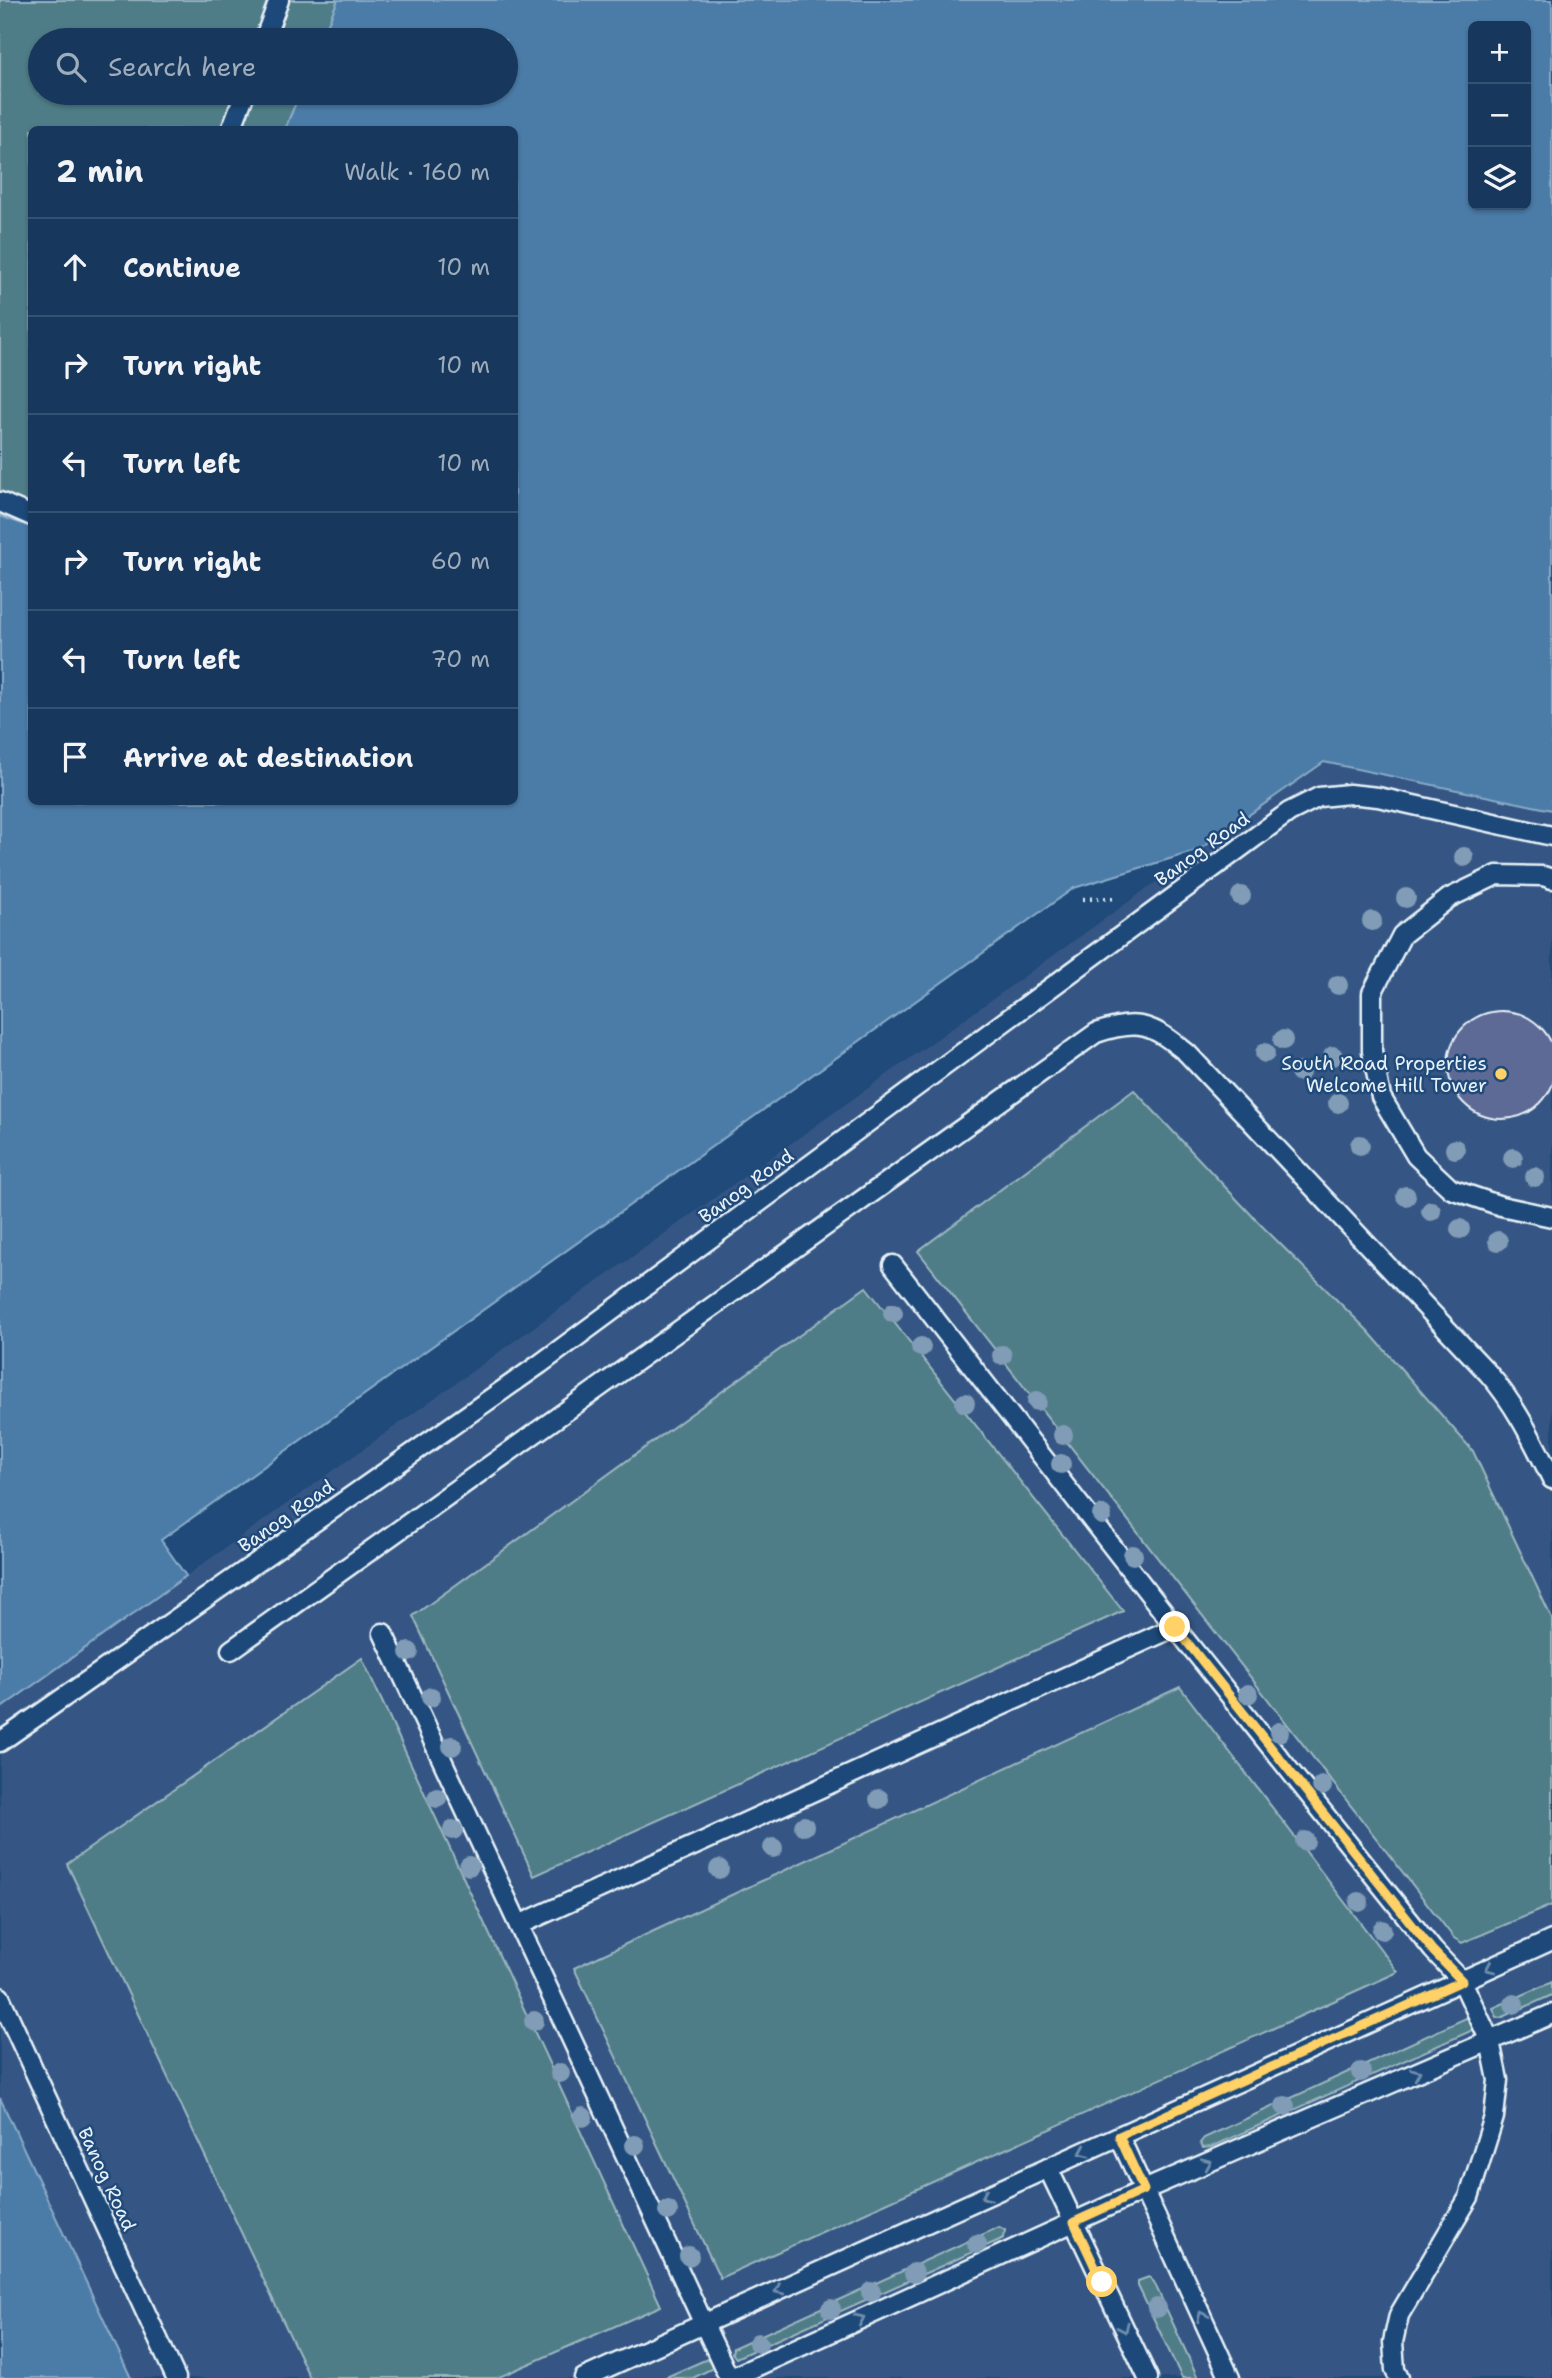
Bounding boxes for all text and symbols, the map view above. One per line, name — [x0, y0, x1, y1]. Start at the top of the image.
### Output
map controls — [1468, 21, 1531, 210]
button: + — [1468, 21, 1531, 84]
search box — [28, 28, 518, 105]
icon: search — [52, 48, 90, 86]
text: Search here — [108, 49, 257, 84]
button: − — [1468, 84, 1531, 147]
button: layers — [1468, 147, 1531, 210]
text: 2 min — [56, 151, 143, 192]
text: Walk · 160 m — [344, 157, 490, 187]
icon: ahead — [56, 248, 94, 286]
text: Continue — [123, 250, 241, 285]
text: 10 m — [437, 252, 490, 282]
icon: right — [56, 346, 94, 384]
text: Turn right — [123, 348, 261, 383]
text: 10 m — [437, 350, 490, 380]
icon: left — [56, 444, 94, 482]
text: Turn left — [123, 446, 240, 481]
text: 10 m — [437, 448, 490, 478]
icon: right — [56, 542, 94, 580]
text: Turn right — [123, 544, 261, 579]
text: 60 m — [431, 546, 490, 576]
icon: left — [56, 640, 94, 678]
text: Turn left — [123, 642, 240, 677]
text: 70 m — [431, 644, 490, 674]
icon: arrive — [56, 738, 94, 776]
text: Arrive at destination — [123, 740, 413, 775]
street label: Banog Road — [1149, 806, 1255, 892]
place label: South Road Properties Welcome Hill Tower — [1281, 1051, 1487, 1098]
marker: South Road Properties Welcome Hill Tower — [1493, 1066, 1509, 1082]
street label: Banog Road — [693, 1143, 799, 1229]
street label: Banog Road — [233, 1474, 339, 1558]
route end — [1159, 1611, 1190, 1642]
one-way arrow — [1485, 1960, 1497, 1974]
one-way arrow — [1408, 2067, 1421, 2081]
street label: Banog Road — [72, 2123, 142, 2235]
one-way arrow — [1079, 2144, 1091, 2158]
one-way arrow — [1199, 2157, 1212, 2171]
one-way arrow — [981, 2188, 993, 2202]
route start — [1086, 2266, 1117, 2297]
one-way arrow — [774, 2282, 786, 2296]
one-way arrow — [1196, 2311, 1210, 2323]
one-way arrow — [853, 2313, 866, 2327]
one-way arrow — [1116, 2321, 1130, 2333]

